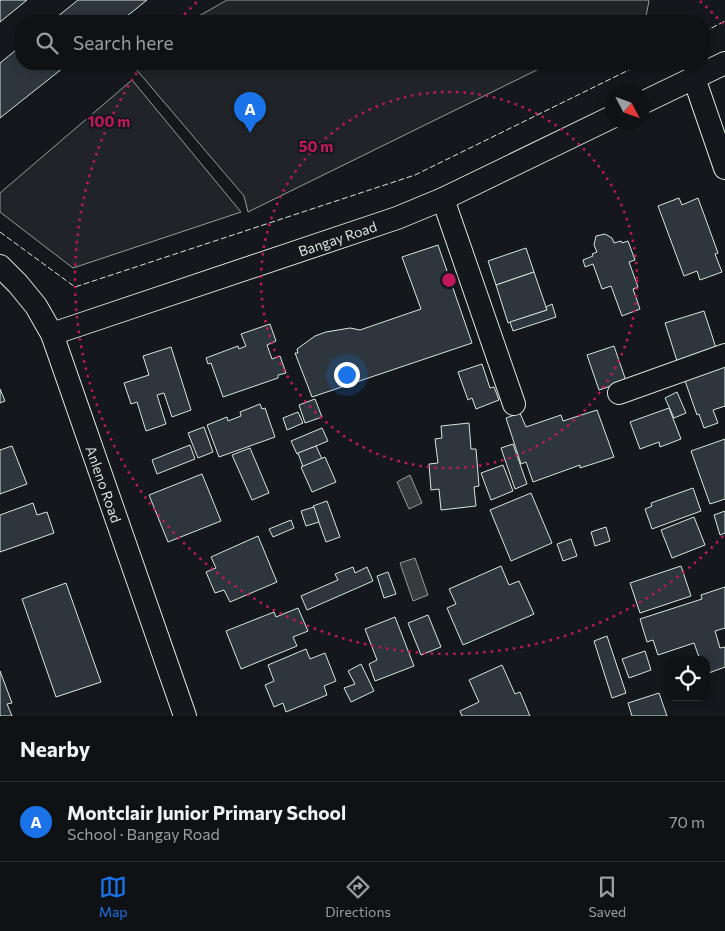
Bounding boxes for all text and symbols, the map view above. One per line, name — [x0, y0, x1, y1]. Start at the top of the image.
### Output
search box — [15, 15, 710, 70]
icon: search — [33, 29, 61, 57]
text: Search here — [73, 31, 173, 54]
north arrow — [605, 85, 650, 130]
pin: A — [234, 92, 266, 133]
text: 100 m — [88, 112, 130, 130]
text: 50 m — [299, 137, 333, 155]
street label: Bangay Road — [296, 217, 379, 259]
centre of rings — [440, 271, 458, 289]
your location — [334, 362, 360, 388]
street label: Anleno Road — [83, 443, 125, 525]
map controls — [665, 656, 710, 701]
button: locate — [665, 656, 710, 701]
text: Nearby — [20, 736, 90, 761]
text: Montclair Junior Primary School — [67, 801, 346, 824]
text: A — [30, 812, 42, 831]
text: 70 m — [669, 812, 705, 831]
text: School · Bangay Road — [67, 824, 220, 843]
tab: Map — [99, 873, 128, 920]
tab: Directions — [325, 873, 391, 920]
tab: Saved — [588, 873, 626, 920]

